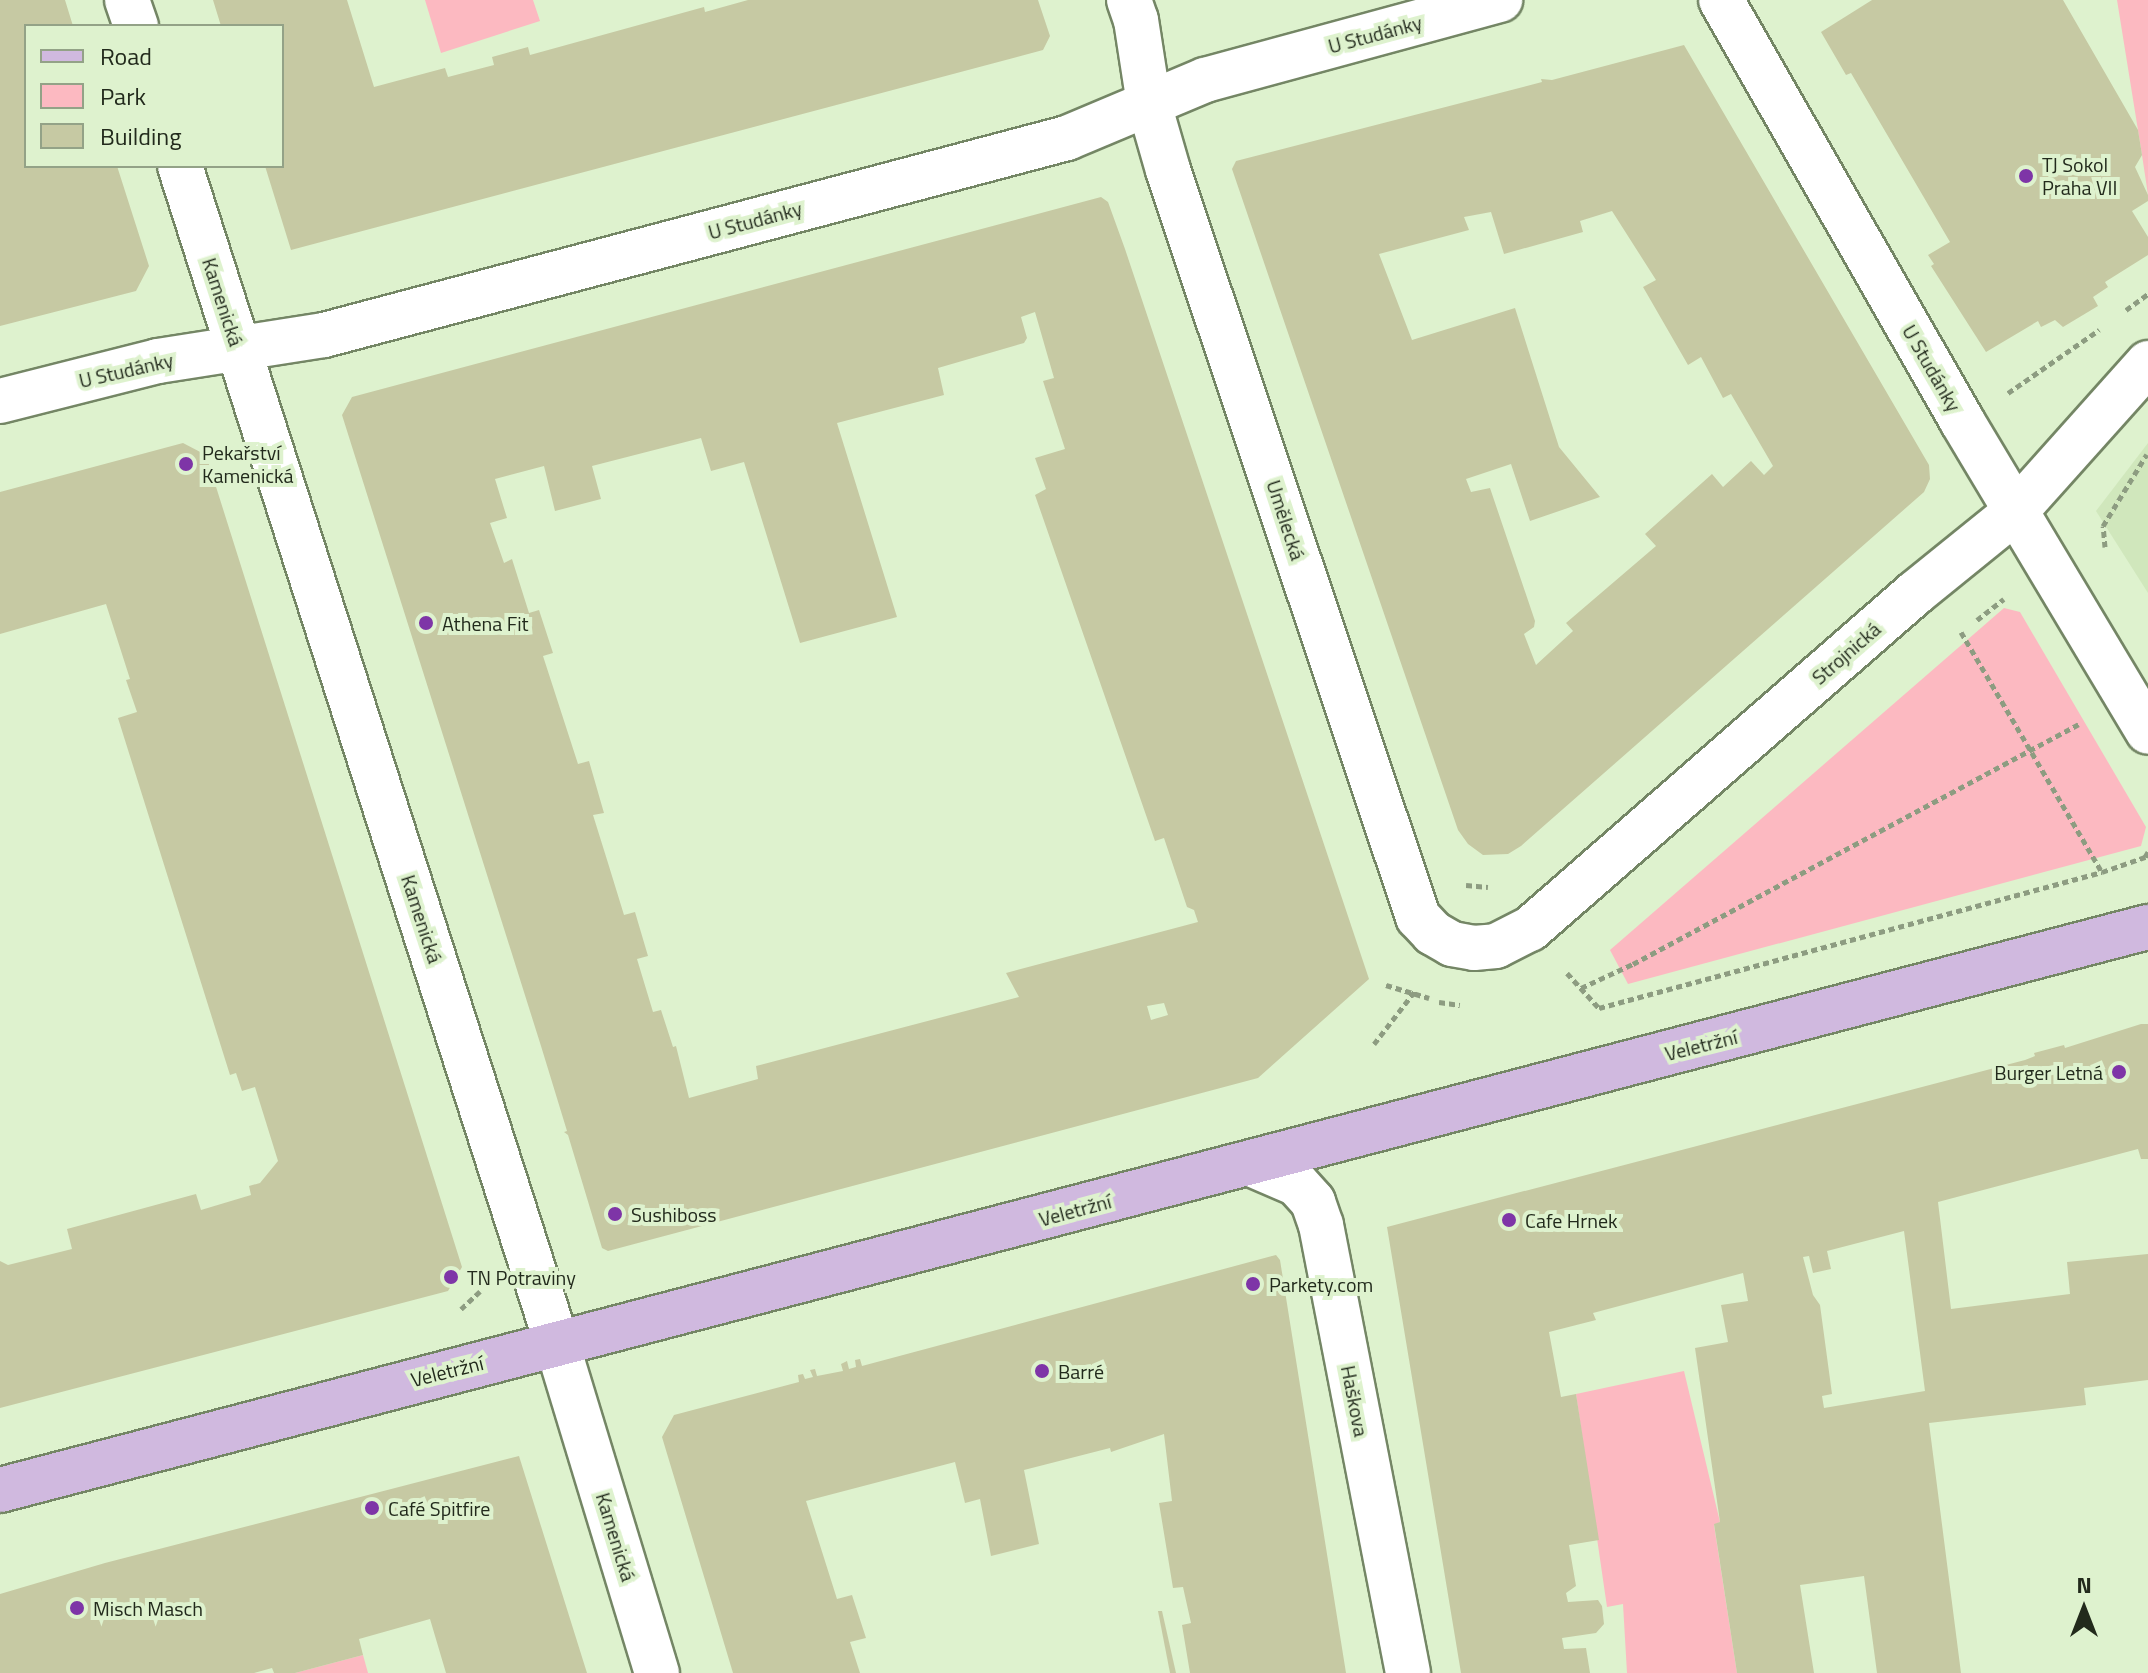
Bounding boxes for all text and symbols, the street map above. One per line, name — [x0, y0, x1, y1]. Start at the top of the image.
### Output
street label: U Studánky — [1325, 10, 1425, 58]
legend — [24, 24, 284, 168]
text: Road — [100, 38, 152, 74]
text: Park — [100, 78, 146, 114]
text: Building — [100, 118, 182, 154]
place label: TJ Sokol Praha VII — [2042, 152, 2117, 199]
marker: TJ Sokol Praha VII — [2017, 167, 2035, 185]
street label: U Studánky — [705, 196, 805, 244]
street label: Kamenická — [197, 255, 249, 349]
street label: U Studánky — [1898, 320, 1966, 416]
street label: U Studánky — [76, 347, 176, 393]
place label: Pekařství Kamenická — [202, 440, 294, 487]
marker: Pekařství Kamenická — [177, 455, 195, 473]
street label: Umělecká — [1262, 477, 1310, 563]
place label: Athena Fit — [442, 611, 529, 635]
marker: Athena Fit — [417, 614, 435, 632]
street label: Strojnická — [1807, 617, 1885, 689]
street label: Kamenická — [396, 872, 448, 966]
street label: Veletržní — [1662, 1024, 1740, 1066]
place label: Burger Letná — [1994, 1060, 2103, 1084]
marker: Burger Letná — [2110, 1063, 2128, 1081]
street label: Veletržní — [1036, 1189, 1114, 1231]
place label: Sushiboss — [631, 1202, 717, 1226]
marker: Sushiboss — [606, 1205, 624, 1223]
place label: Cafe Hrnek — [1525, 1208, 1618, 1232]
marker: Cafe Hrnek — [1500, 1211, 1518, 1229]
place label: TN Potraviny — [467, 1265, 576, 1289]
marker: TN Potraviny — [442, 1268, 460, 1286]
place label: Parkety.com — [1269, 1272, 1373, 1296]
marker: Parkety.com — [1244, 1275, 1262, 1293]
street label: Veletržní — [408, 1350, 486, 1392]
place label: Barré — [1058, 1359, 1104, 1383]
marker: Barré — [1033, 1362, 1051, 1380]
street label: Haškova — [1336, 1363, 1374, 1439]
street label: Kamenická — [591, 1490, 641, 1584]
place label: Café Spitfire — [388, 1496, 490, 1520]
marker: Café Spitfire — [363, 1499, 381, 1517]
text: N — [2076, 1568, 2092, 1602]
north arrow — [2044, 1569, 2124, 1649]
place label: Misch Masch — [93, 1596, 203, 1620]
marker: Misch Masch — [68, 1599, 86, 1617]

